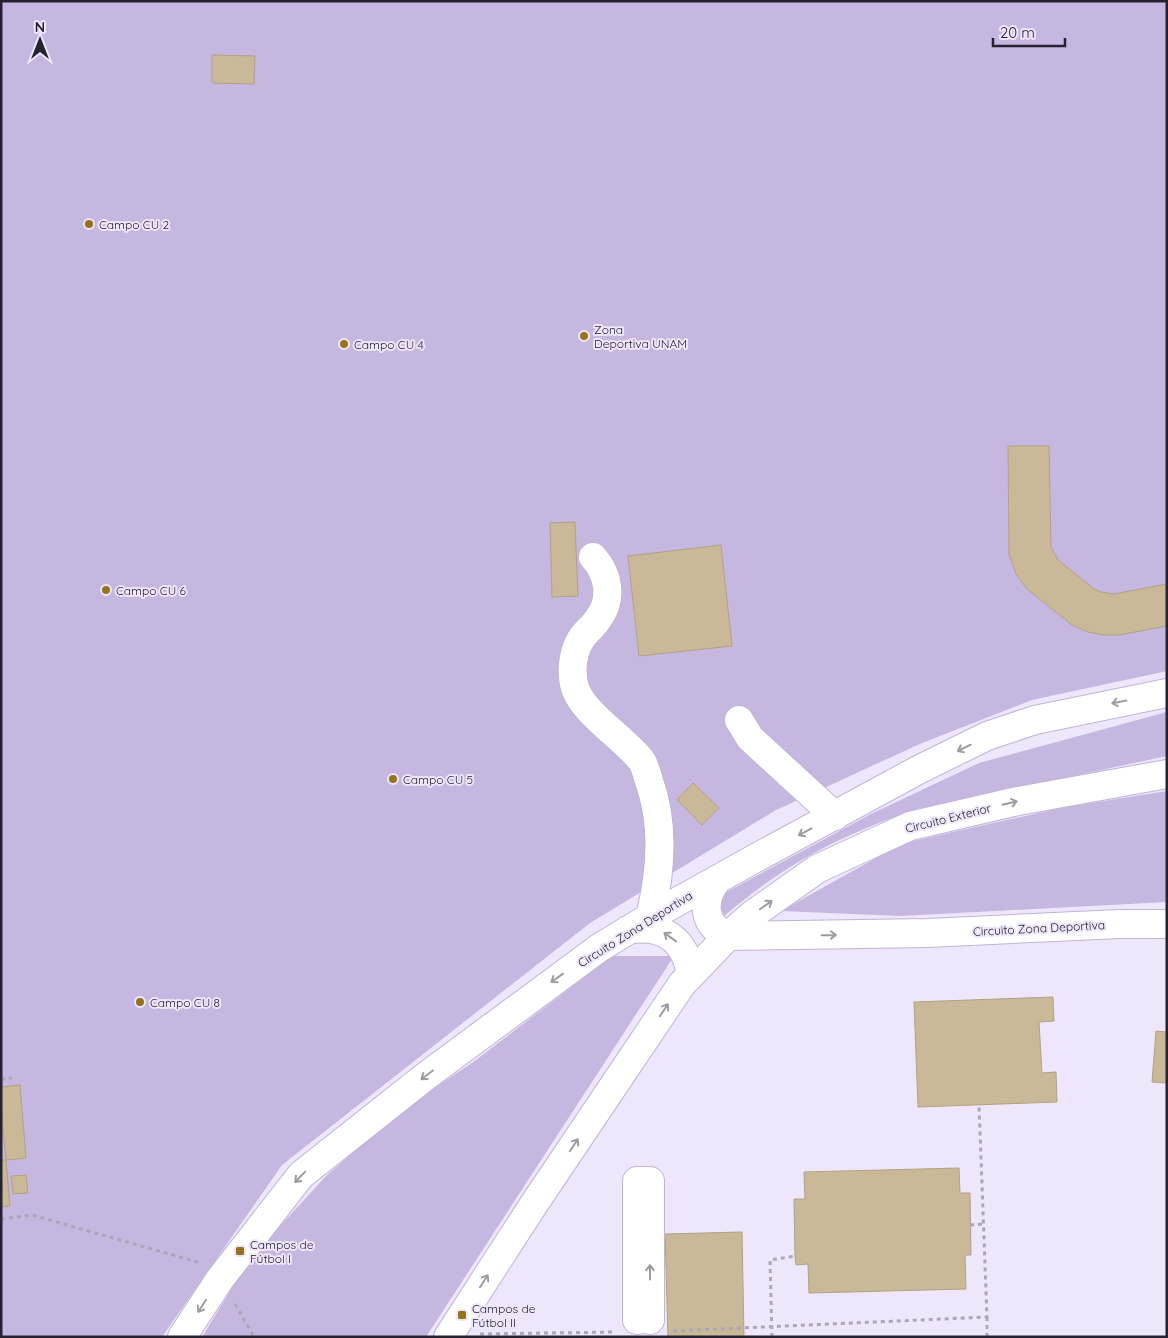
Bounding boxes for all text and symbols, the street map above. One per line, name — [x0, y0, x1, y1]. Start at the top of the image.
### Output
north arrow — [15, 15, 65, 65]
scale bar — [993, 15, 1066, 47]
text: N — [35, 18, 45, 36]
text: 20 m — [1000, 23, 1035, 42]
place label: Campo CU 2 — [99, 217, 170, 232]
marker: Campo CU 2 — [83, 218, 95, 230]
place label: Zona Deportiva UNAM — [594, 322, 687, 351]
marker: Zona Deportiva UNAM — [578, 330, 590, 342]
place label: Campo CU 4 — [354, 337, 424, 352]
marker: Campo CU 4 — [338, 338, 350, 350]
place label: Campo CU 6 — [116, 583, 187, 598]
marker: Campo CU 6 — [100, 584, 112, 596]
one-way arrow — [1111, 698, 1127, 708]
one-way arrow — [957, 744, 972, 753]
place label: Campo CU 5 — [403, 772, 473, 787]
marker: Campo CU 5 — [387, 773, 399, 785]
one-way arrow — [1001, 798, 1017, 807]
street label: Circuito Exterior — [904, 800, 993, 836]
one-way arrow — [797, 827, 812, 837]
street label: Circuito Zona Deportiva — [575, 888, 695, 970]
one-way arrow — [759, 900, 773, 910]
street label: Circuito Zona Deportiva — [973, 917, 1105, 939]
one-way arrow — [821, 930, 837, 940]
one-way arrow — [663, 932, 677, 942]
one-way arrow — [551, 973, 565, 984]
place label: Campo CU 8 — [150, 995, 220, 1010]
marker: Campo CU 8 — [134, 996, 146, 1008]
one-way arrow — [659, 1004, 669, 1018]
one-way arrow — [420, 1070, 434, 1080]
one-way arrow — [569, 1139, 579, 1153]
one-way arrow — [294, 1171, 306, 1183]
place label: Campos de Fútbol I — [250, 1237, 314, 1266]
marker: Campos de Fútbol I — [234, 1245, 246, 1257]
one-way arrow — [645, 1264, 655, 1280]
one-way arrow — [479, 1274, 489, 1288]
one-way arrow — [197, 1299, 207, 1313]
place label: Campos de Fútbol II — [472, 1301, 536, 1330]
marker: Campos de Fútbol II — [456, 1309, 468, 1321]

